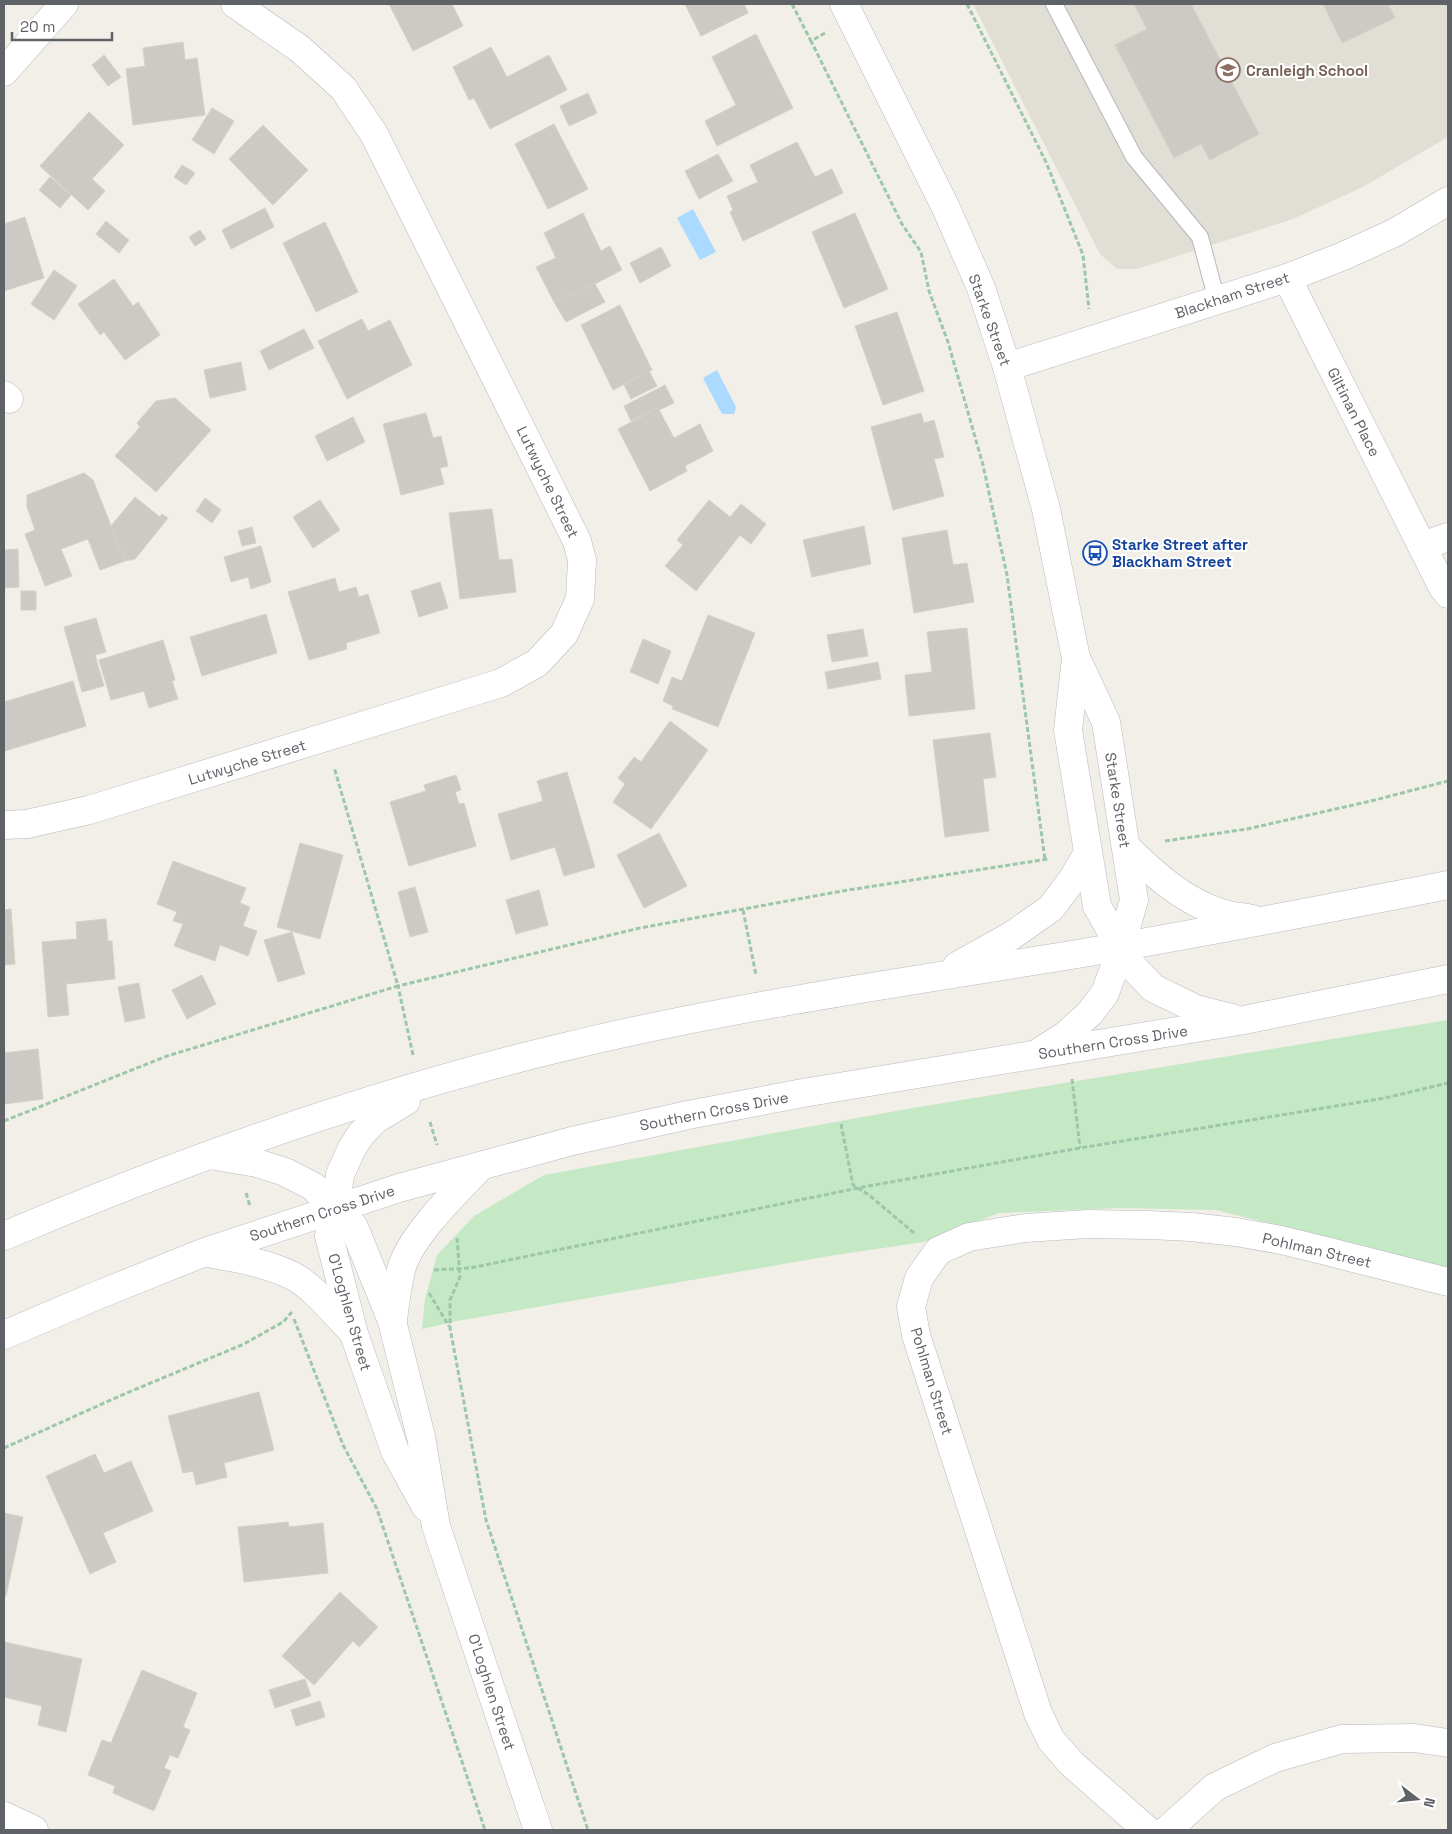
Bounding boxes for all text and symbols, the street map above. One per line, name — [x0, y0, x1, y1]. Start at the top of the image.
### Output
scale bar — [12, 10, 112, 42]
text: 20 m — [20, 17, 55, 36]
school or university icon: Cranleigh School — [1215, 57, 1241, 83]
place label: Cranleigh School — [1246, 61, 1368, 80]
street label: Blackham Street — [1172, 267, 1292, 322]
street label: Starke Street — [965, 271, 1015, 369]
street label: Giltinan Place — [1323, 364, 1385, 460]
street label: Lutwyche Street — [513, 423, 583, 541]
place label: Starke Street after Blackham Street — [1112, 535, 1248, 571]
bus stop icon: Starke Street after Blackham Street — [1082, 540, 1108, 566]
street label: Lutwyche Street — [186, 735, 308, 789]
street label: Starke Street — [1101, 751, 1135, 849]
street label: Southern Cross Drive — [1037, 1021, 1189, 1063]
street label: Southern Cross Drive — [638, 1087, 790, 1135]
street label: Southern Cross Drive — [247, 1181, 397, 1245]
street label: Pohlman Street — [1261, 1228, 1373, 1272]
street label: O'Loghlen Street — [324, 1251, 376, 1373]
street label: Pohlman Street — [907, 1325, 957, 1437]
street label: O'Loghlen Street — [464, 1631, 520, 1753]
north arrow — [1392, 1774, 1442, 1824]
text: N — [1420, 1796, 1439, 1810]

